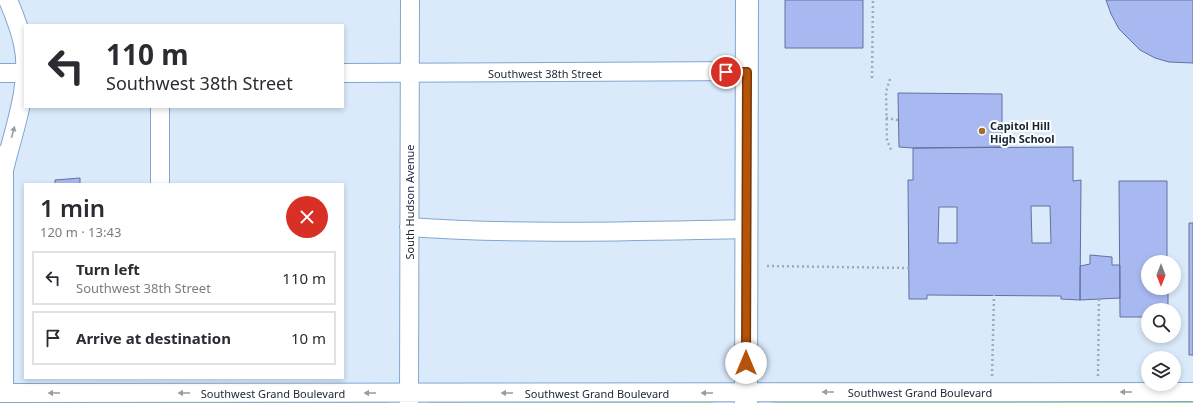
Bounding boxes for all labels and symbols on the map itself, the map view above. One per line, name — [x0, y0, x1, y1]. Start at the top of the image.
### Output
pin — [709, 55, 743, 89]
street label: Southwest 38th Street — [488, 66, 602, 81]
place label: Capitol Hill High School — [990, 118, 1055, 146]
one-way arrow — [11, 126, 17, 139]
marker: Capitol Hill High School — [977, 126, 987, 136]
street label: South Hudson Avenue — [402, 144, 417, 260]
north arrow — [1141, 255, 1181, 295]
position arrow — [725, 342, 767, 384]
street label: Southwest Grand Boulevard — [848, 385, 992, 400]
street label: Southwest Grand Boulevard — [201, 386, 345, 401]
street label: Southwest Grand Boulevard — [525, 386, 669, 401]
one-way arrow — [821, 389, 834, 395]
one-way arrow — [1119, 389, 1132, 395]
one-way arrow — [47, 390, 60, 396]
one-way arrow — [177, 390, 190, 396]
one-way arrow — [363, 390, 376, 396]
one-way arrow — [500, 390, 513, 396]
one-way arrow — [700, 390, 713, 396]

